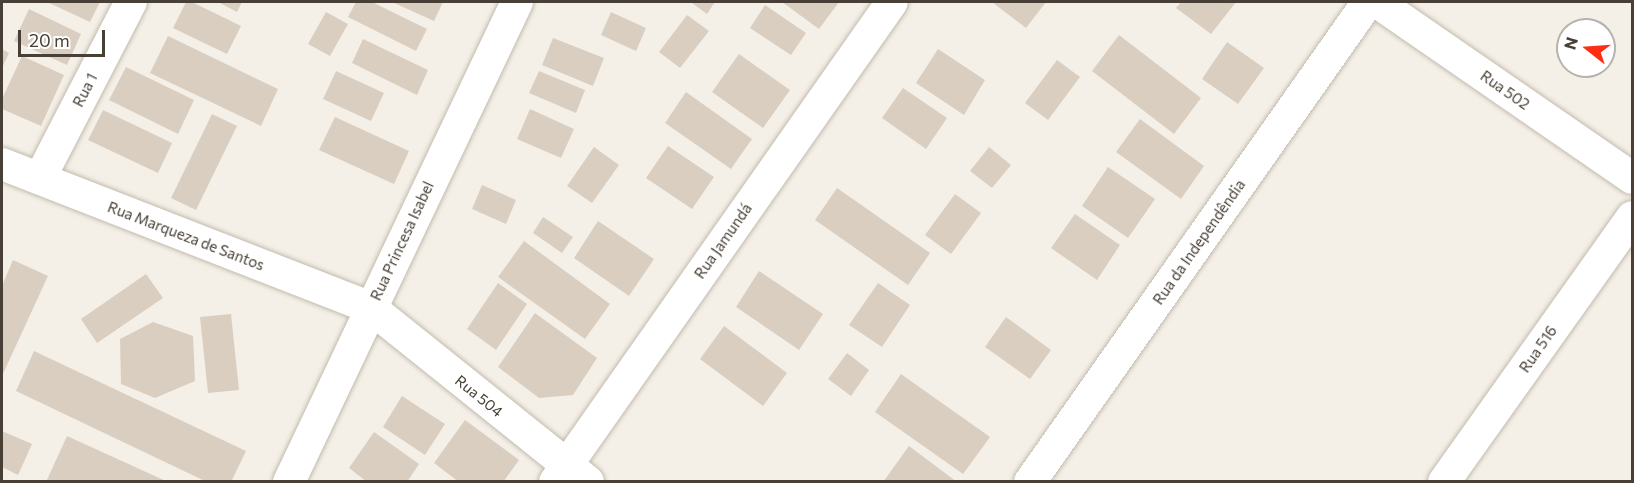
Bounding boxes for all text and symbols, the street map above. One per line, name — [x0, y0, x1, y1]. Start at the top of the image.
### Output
scale bar — [21, 18, 108, 56]
north arrow — [1556, 18, 1616, 78]
text: 20 m — [29, 29, 70, 51]
text: N — [1559, 35, 1581, 52]
street label: Rua 502 — [1477, 67, 1533, 113]
street label: Rua 1 — [69, 70, 101, 110]
street label: Rua da Independêndia — [1149, 176, 1249, 308]
street label: Rua Princesa Isabel — [367, 179, 437, 303]
street label: Rua Marqueza de Santos — [105, 198, 267, 274]
street label: Rua Jamundá — [690, 200, 756, 282]
street label: Rua 516 — [1515, 322, 1561, 376]
street label: Rua 504 — [451, 371, 507, 421]

